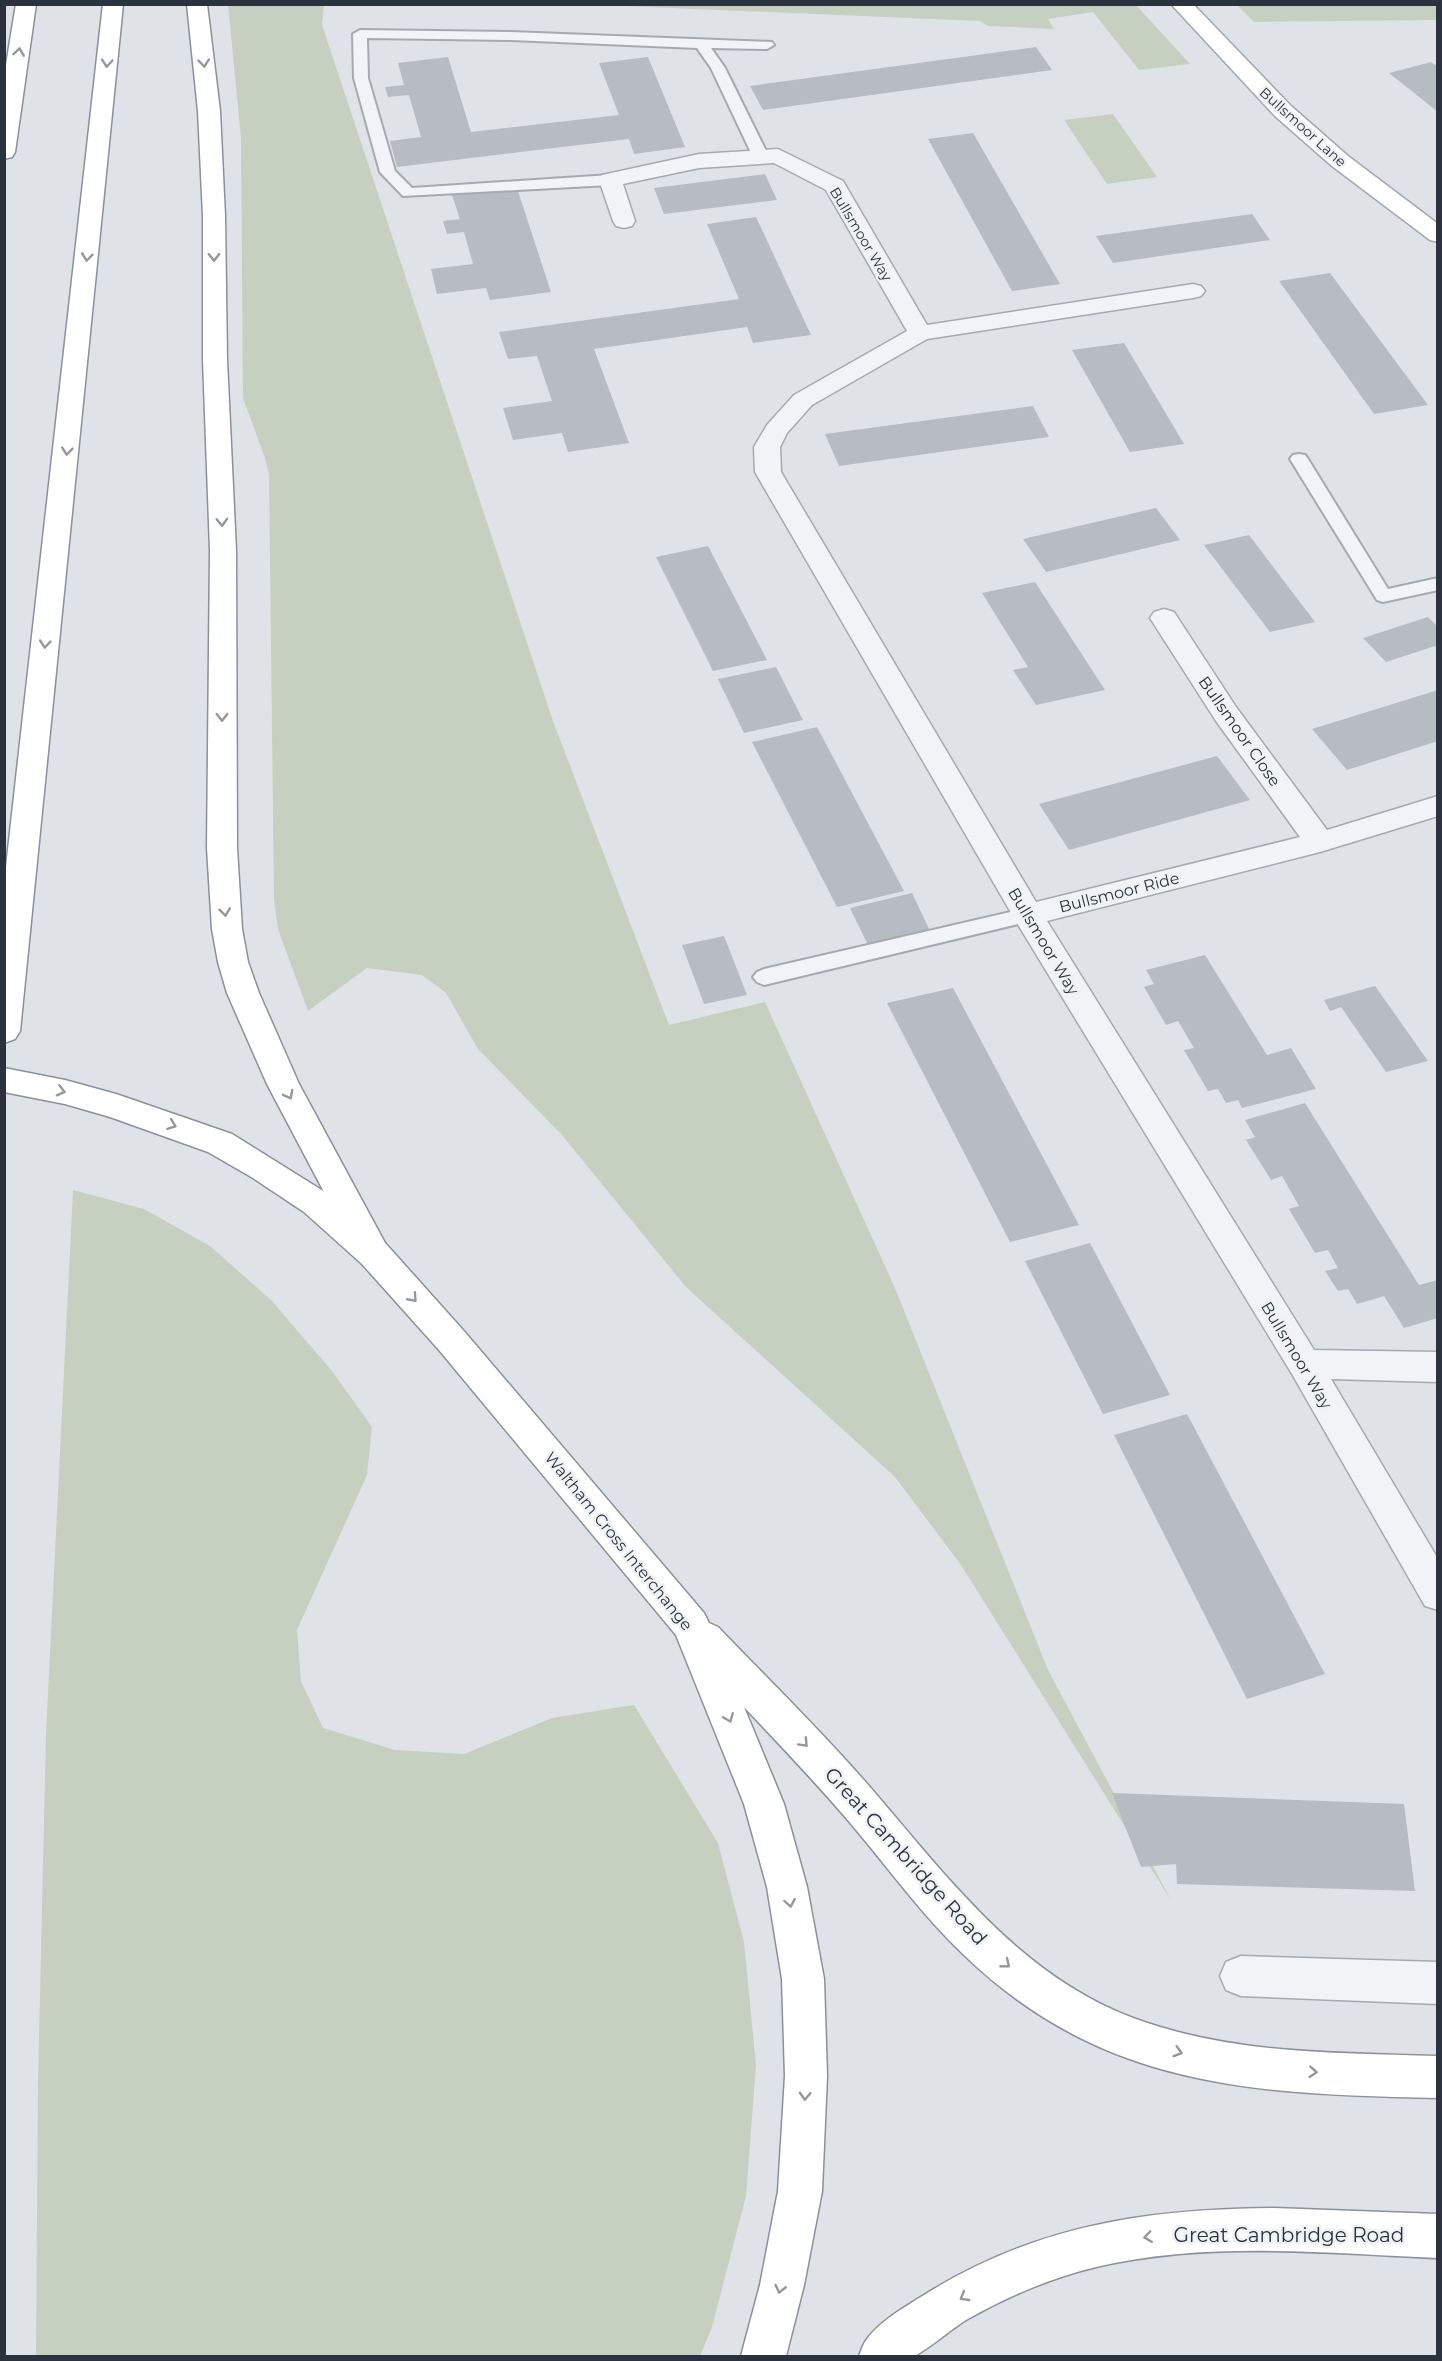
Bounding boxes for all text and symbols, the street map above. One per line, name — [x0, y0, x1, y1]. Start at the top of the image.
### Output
one-way arrow — [13, 48, 25, 57]
one-way arrow — [101, 58, 114, 67]
one-way arrow — [197, 58, 210, 67]
street label: Bullsmoor Lane — [1256, 83, 1350, 171]
street label: Bullsmoor Way — [826, 184, 896, 285]
one-way arrow — [81, 252, 94, 261]
one-way arrow — [208, 253, 220, 262]
one-way arrow — [61, 446, 73, 455]
one-way arrow — [216, 518, 228, 527]
one-way arrow — [39, 640, 51, 649]
street label: Bullsmoor Close — [1195, 673, 1285, 790]
one-way arrow — [216, 713, 228, 722]
street label: Bullsmoor Ride — [1057, 868, 1181, 917]
street label: Bullsmoor Way — [1004, 884, 1083, 999]
one-way arrow — [219, 908, 231, 917]
one-way arrow — [56, 1084, 66, 1097]
one-way arrow — [282, 1089, 294, 1100]
one-way arrow — [166, 1118, 177, 1130]
one-way arrow — [406, 1291, 417, 1301]
street label: Bullsmoor Way — [1257, 1298, 1336, 1413]
street label: Waltham Cross Interchange — [541, 1448, 697, 1634]
one-way arrow — [722, 1712, 734, 1723]
one-way arrow — [796, 1736, 807, 1747]
street label: Great Cambridge Road — [820, 1762, 992, 1950]
one-way arrow — [783, 1897, 796, 1907]
one-way arrow — [999, 1956, 1010, 1967]
one-way arrow — [1172, 2045, 1183, 2057]
one-way arrow — [1309, 2065, 1318, 2078]
one-way arrow — [799, 2092, 812, 2101]
street label: Great Cambridge Road — [1174, 2223, 1404, 2247]
one-way arrow — [1144, 2231, 1153, 2243]
one-way arrow — [775, 2284, 788, 2294]
one-way arrow — [960, 2290, 970, 2301]

